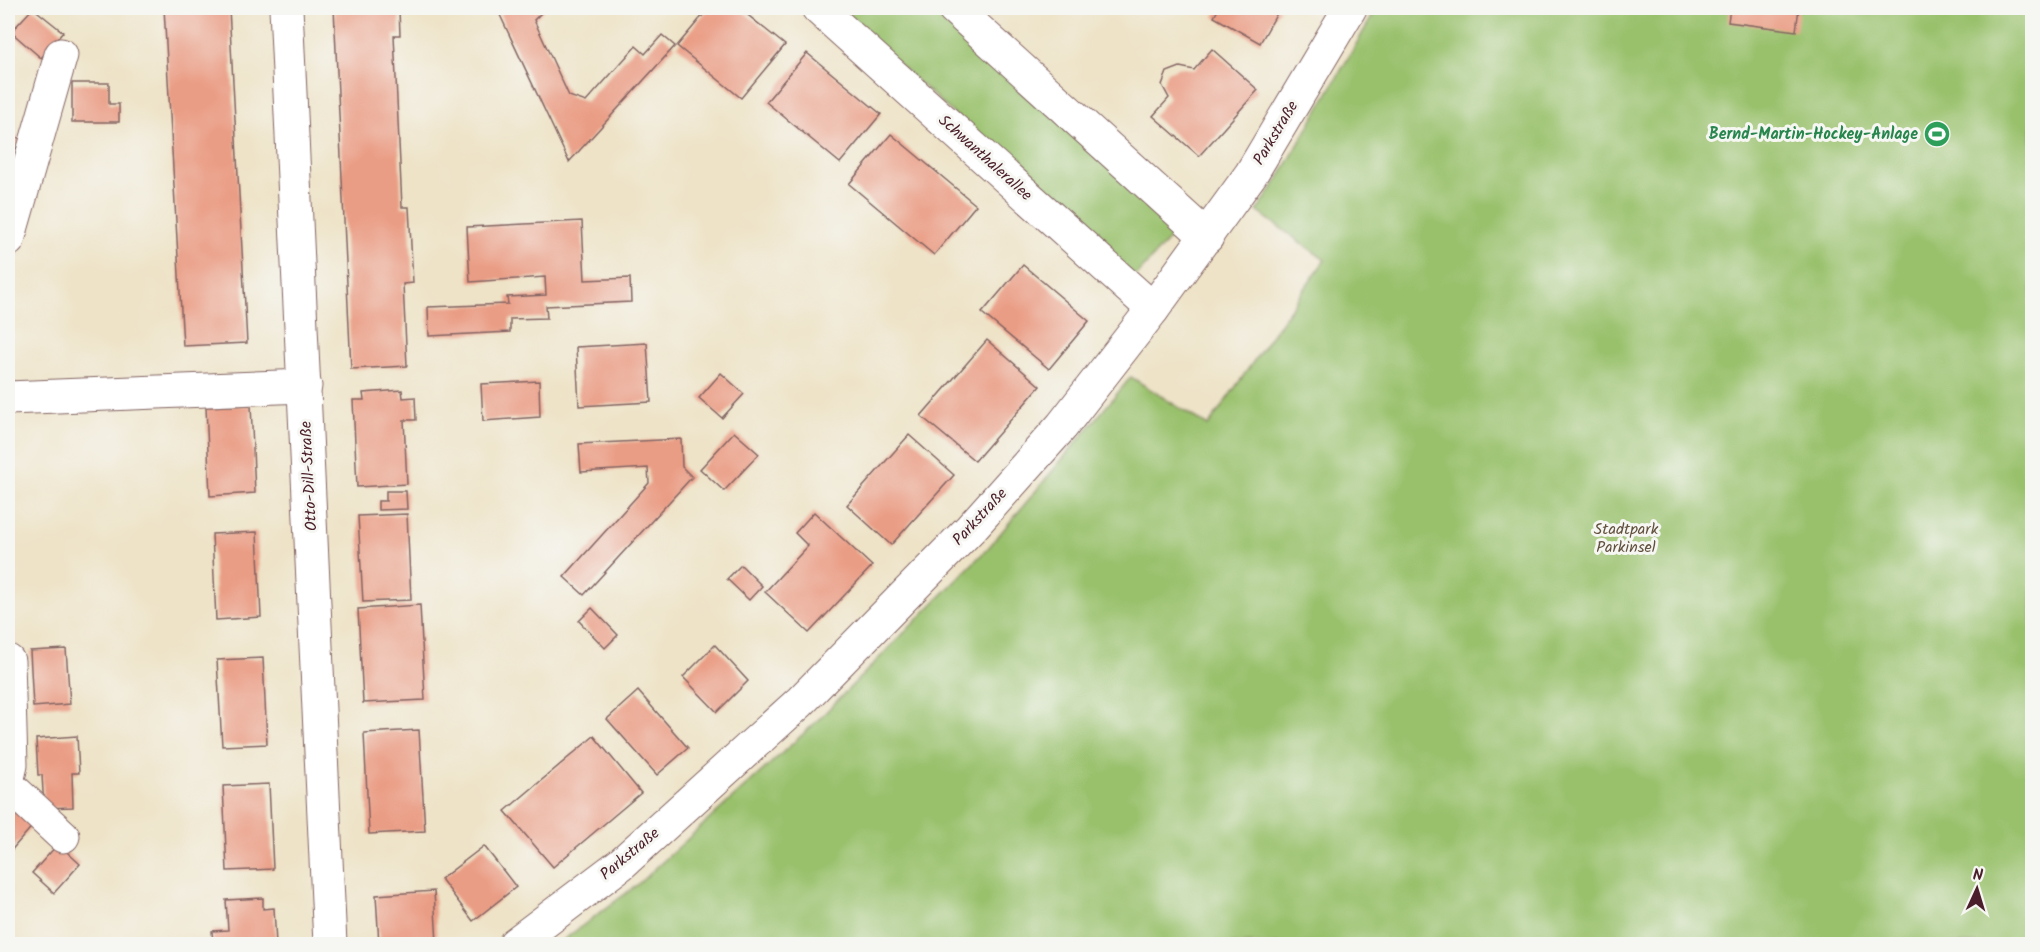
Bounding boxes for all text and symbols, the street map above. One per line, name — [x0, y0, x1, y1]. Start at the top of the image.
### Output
street label: Parkstraße — [1247, 96, 1305, 170]
street label: Schwanthalerallee — [932, 109, 1038, 207]
sports icon: Bernd-Martin-Hockey-Anlage — [1922, 119, 1952, 149]
place label: Bernd-Martin-Hockey-Anlage — [1709, 122, 1918, 147]
street label: Otto-Dill-Straße — [294, 420, 324, 532]
street label: Parkstraße — [947, 482, 1013, 552]
park label: Stadtpark Parkinsel — [1594, 517, 1659, 560]
street label: Parkstraße — [595, 821, 665, 887]
north arrow — [1947, 859, 2007, 919]
text: N — [1972, 863, 1984, 888]

